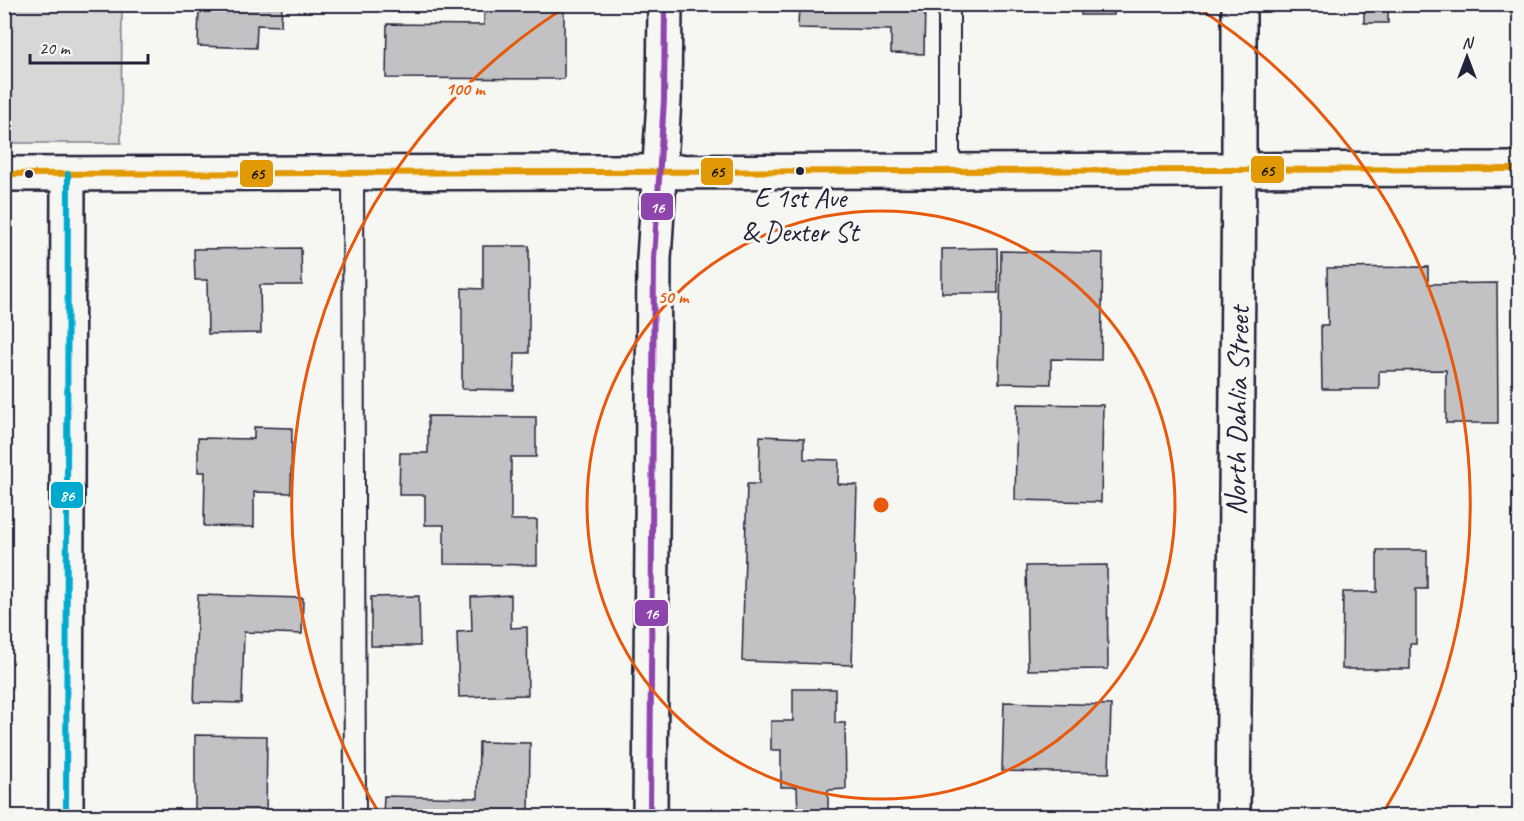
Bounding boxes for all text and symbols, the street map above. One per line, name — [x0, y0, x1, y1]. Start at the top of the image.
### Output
scale bar — [30, 27, 148, 65]
north arrow — [1437, 27, 1497, 87]
text: N — [1462, 33, 1475, 53]
text: 20 m — [39, 37, 72, 59]
text: 100 m — [446, 78, 486, 100]
line badge: 65 — [1250, 155, 1285, 184]
line badge: 65 — [700, 157, 734, 186]
line badge: 65 — [239, 159, 274, 188]
text: 65 — [1260, 161, 1276, 181]
text: 65 — [710, 162, 726, 182]
text: 65 — [250, 164, 266, 184]
marker: E 1st Ave & Dexter St — [794, 165, 806, 177]
unlabelled marker — [23, 168, 35, 180]
place label: E 1st Ave & Dexter St — [742, 180, 861, 249]
line badge: 16 — [640, 192, 674, 221]
text: 16 — [650, 198, 666, 218]
text: 50 m — [658, 286, 690, 308]
street label: North Dahlia Street — [1216, 303, 1258, 516]
line badge: 86 — [50, 481, 84, 509]
text: 86 — [60, 486, 76, 506]
centre of rings — [871, 495, 891, 515]
line badge: 16 — [634, 599, 669, 627]
text: 16 — [644, 604, 660, 624]

